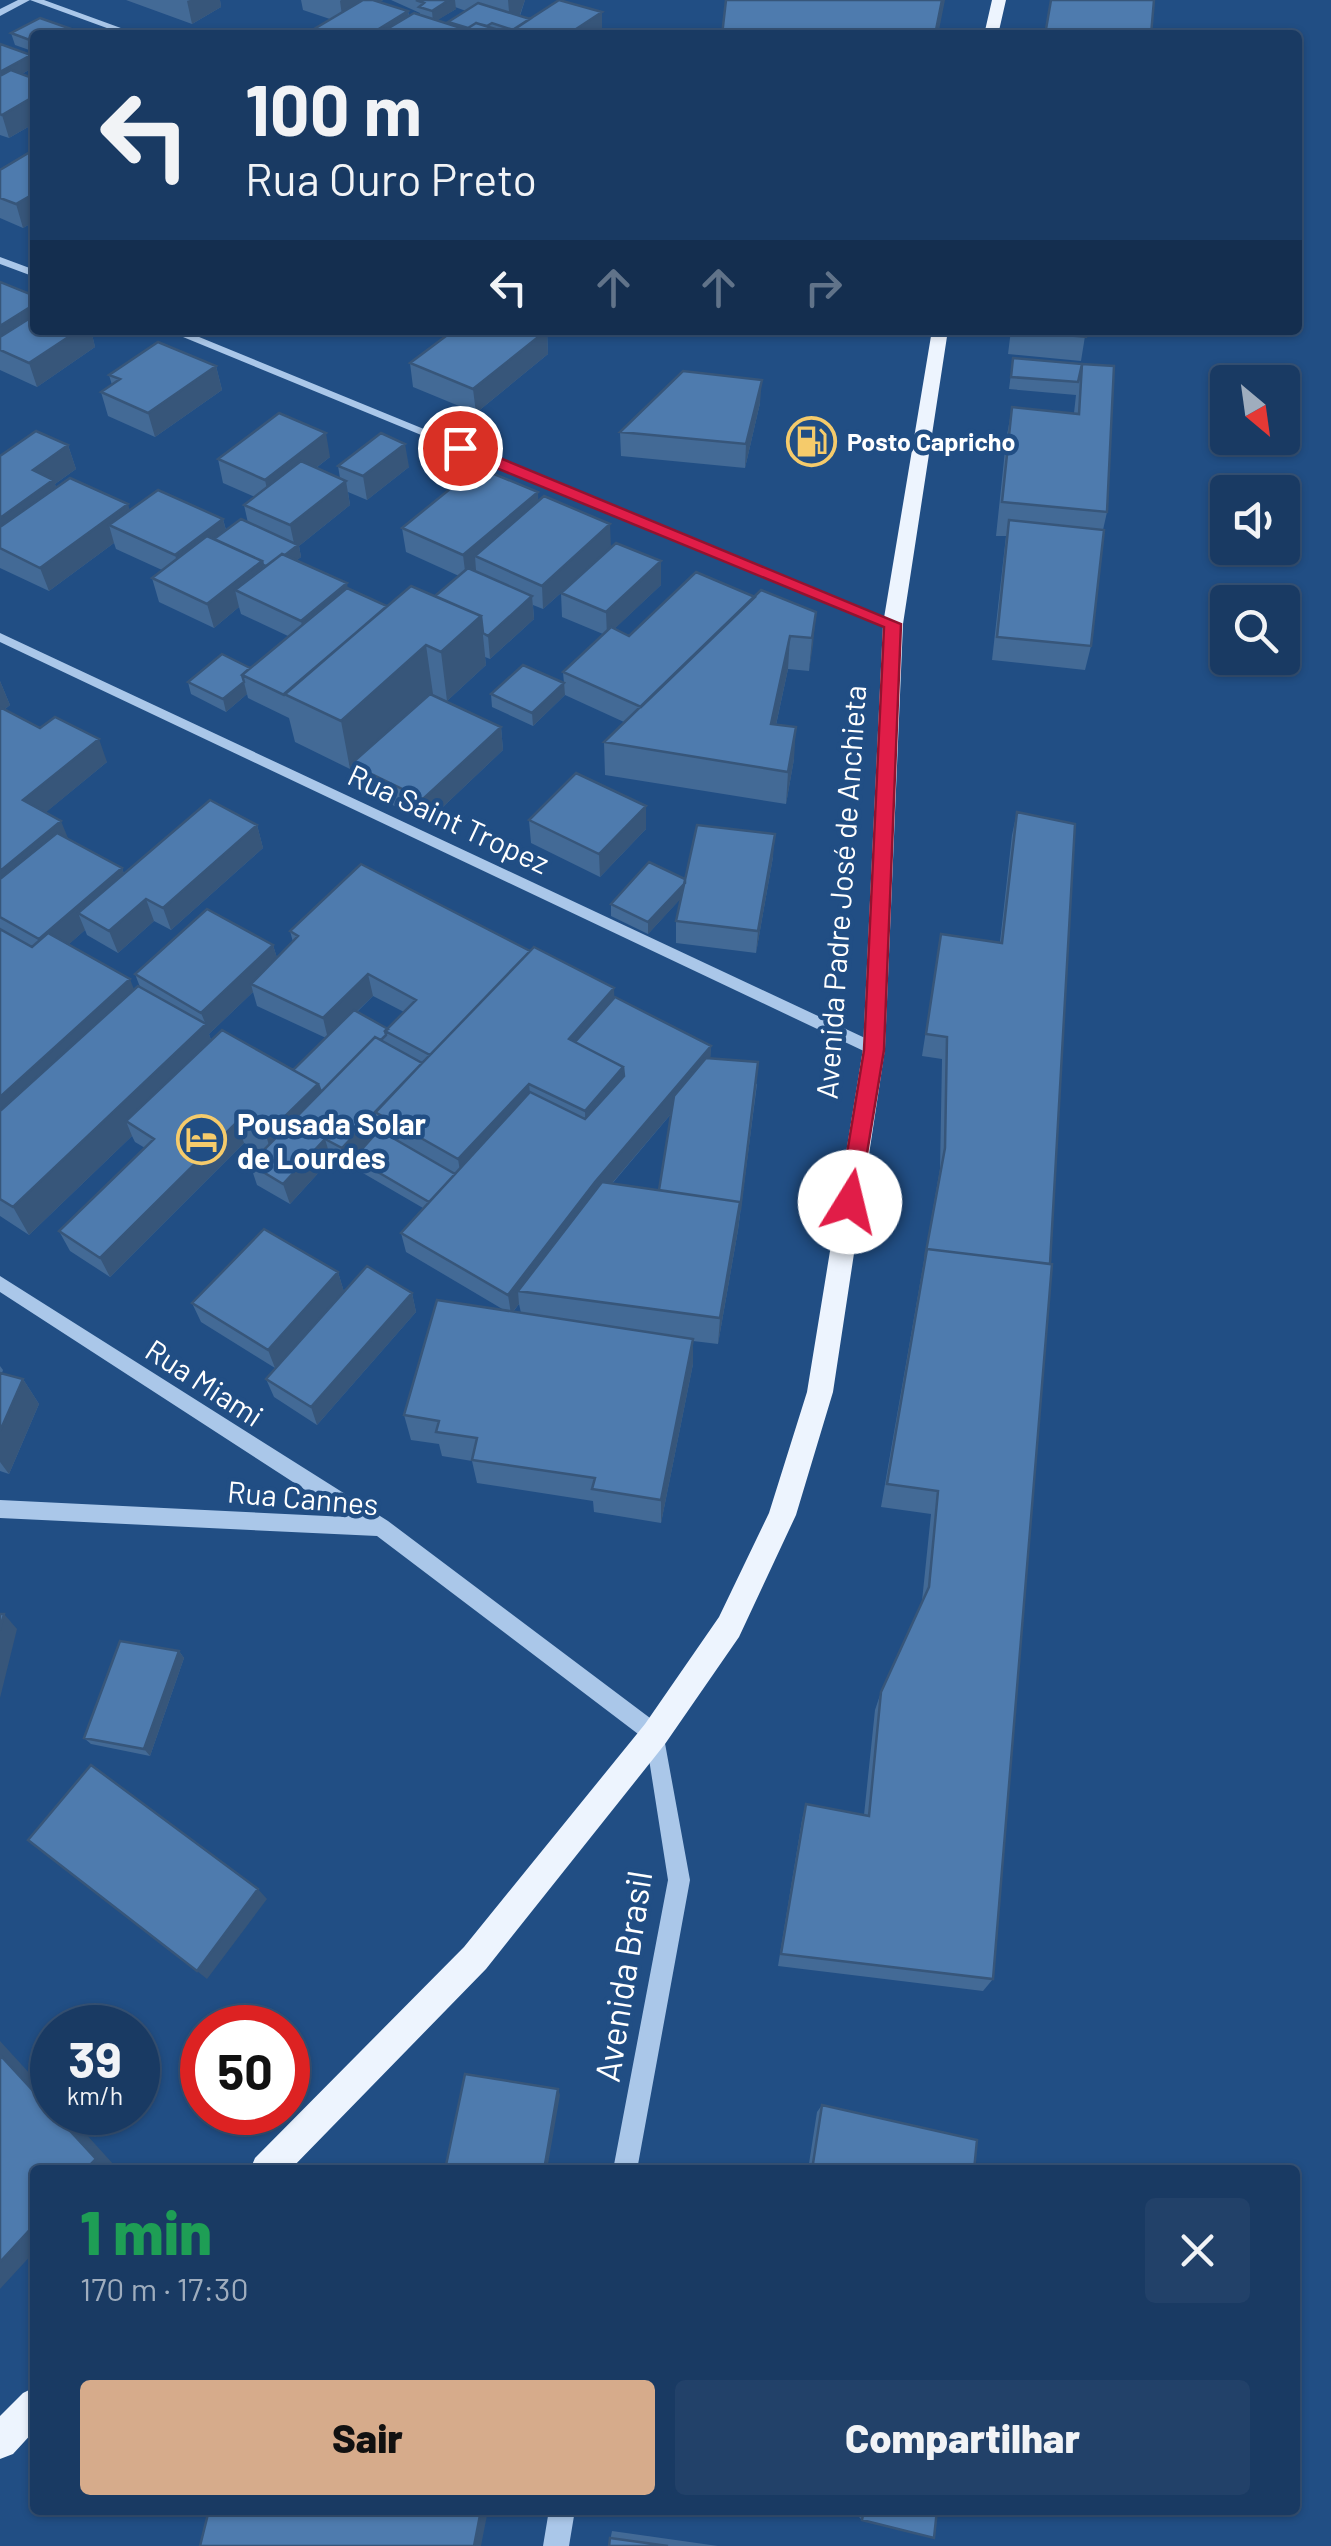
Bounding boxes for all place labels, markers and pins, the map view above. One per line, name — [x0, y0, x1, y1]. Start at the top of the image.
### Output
pin — [418, 406, 503, 491]
fuel station icon: Posto Capricho — [786, 415, 838, 467]
place label: Posto Capricho — [847, 426, 1015, 456]
place label: Pousada Solar de Lourdes — [237, 1105, 427, 1175]
hotel icon: Pousada Solar de Lourdes — [176, 1114, 228, 1166]

